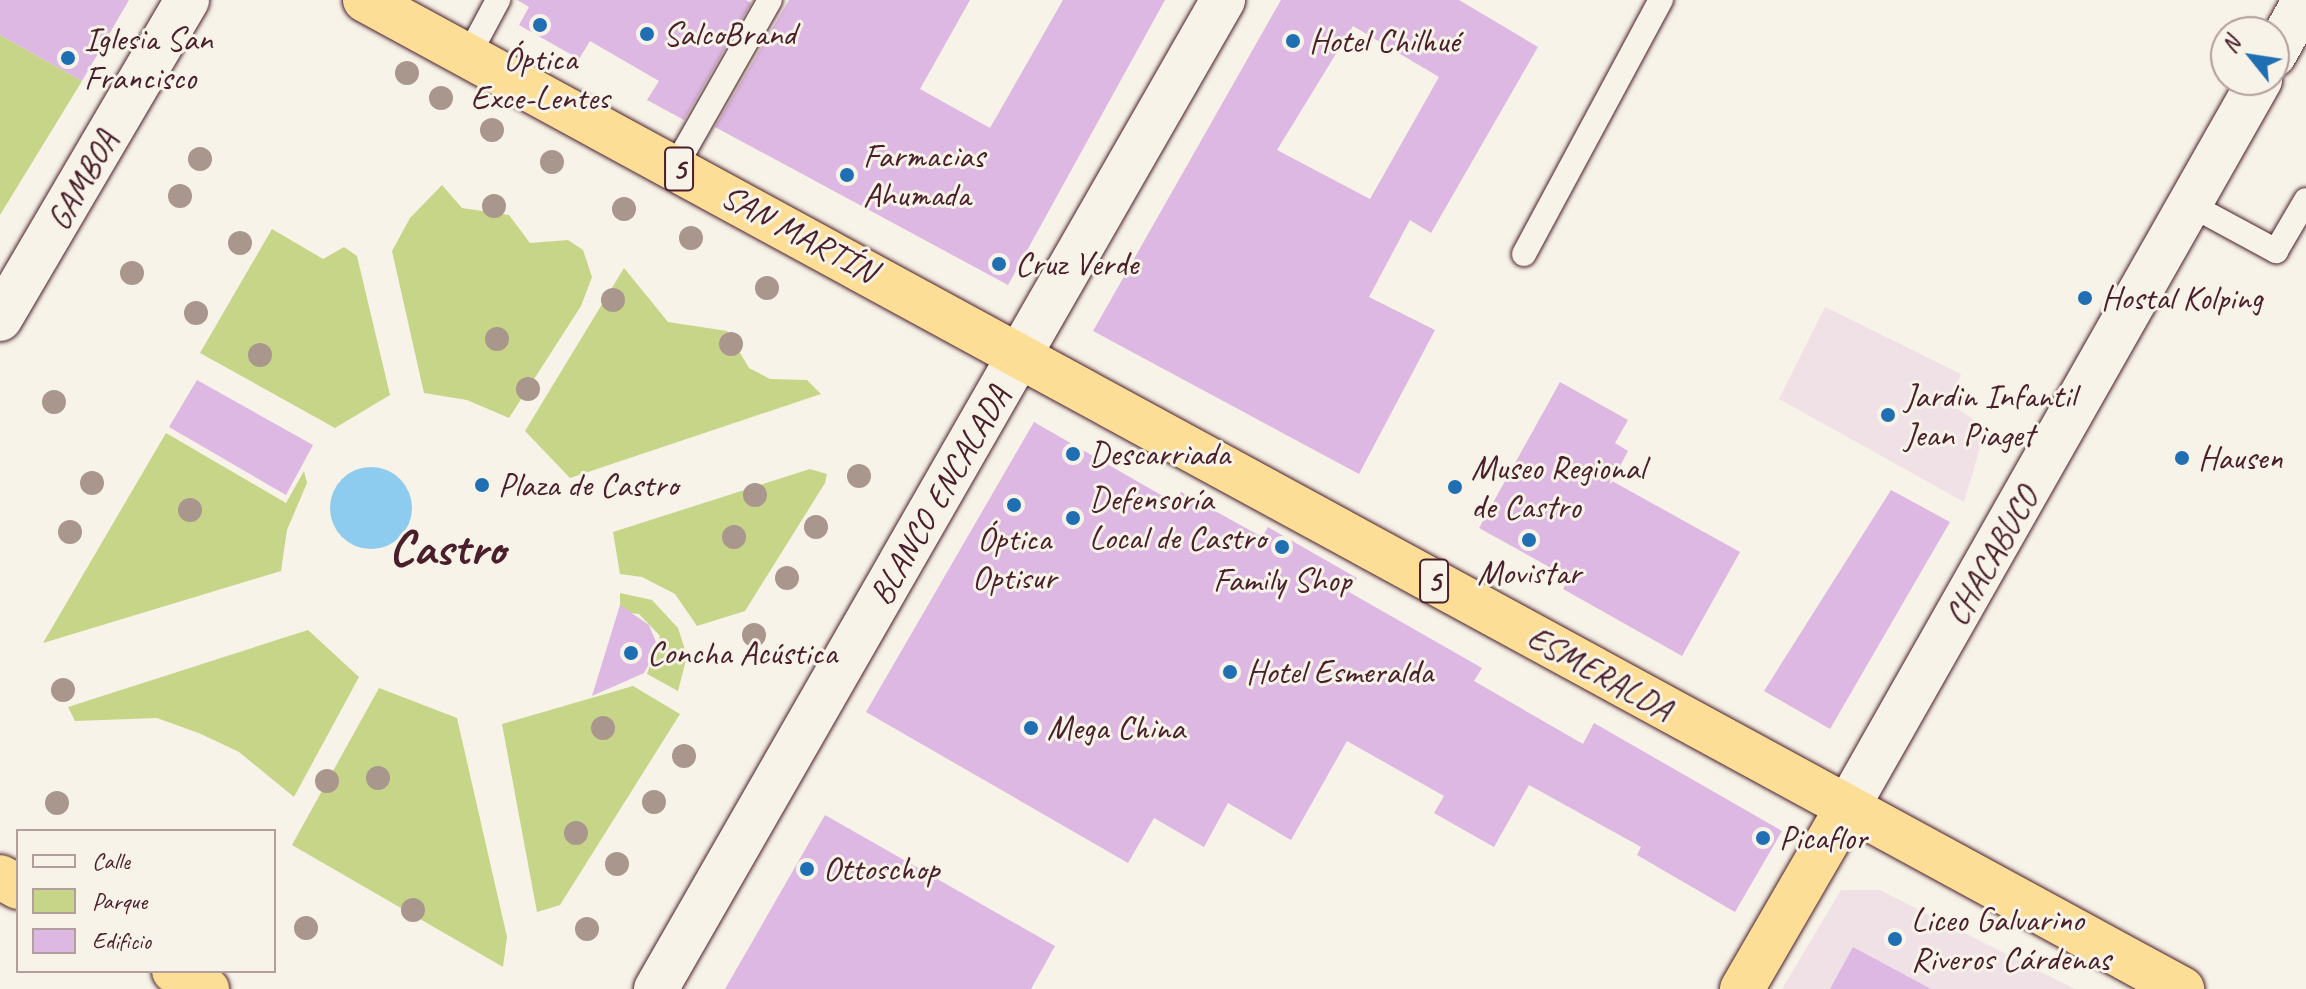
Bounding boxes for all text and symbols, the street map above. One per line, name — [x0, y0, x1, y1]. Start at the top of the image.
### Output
place label: SalcoBrand — [663, 14, 796, 54]
marker: Óptica Exce-Lentes — [531, 16, 549, 34]
north arrow — [2210, 16, 2290, 96]
place label: Iglesia San Francisco — [84, 18, 213, 98]
place label: Hotel Chilhué — [1309, 21, 1459, 61]
marker: SalcoBrand — [638, 25, 656, 43]
marker: Hotel Chilhué — [1284, 32, 1302, 50]
text: N — [2215, 32, 2246, 58]
place label: Óptica Exce-Lentes — [471, 38, 609, 118]
marker: Iglesia San Francisco — [59, 49, 77, 67]
street label: GAMBOA — [37, 123, 127, 237]
place label: Farmacias Ahumada — [863, 135, 984, 214]
road number: 5 — [663, 141, 695, 197]
marker: Farmacias Ahumada — [838, 166, 856, 184]
street label: SAN MARTÍN — [715, 176, 883, 290]
place label: Cruz Verde — [1015, 244, 1138, 284]
marker: Cruz Verde — [990, 255, 1008, 273]
place label: Hostal Kolping — [2101, 278, 2262, 318]
marker: Hostal Kolping — [2076, 289, 2094, 307]
place label: Jardin Infantil Jean Piaget — [1904, 375, 2076, 454]
street label: BLANCO ENCALADA — [860, 378, 1018, 612]
marker: Jardin Infantil Jean Piaget — [1879, 406, 1897, 424]
place label: Descarriada — [1089, 434, 1230, 474]
place label: Hausen — [2198, 438, 2283, 478]
marker: Descarriada — [1064, 445, 1082, 463]
place label: Museo Regional de Castro — [1471, 447, 1646, 526]
marker: Hausen — [2173, 449, 2191, 467]
place label: Plaza de Castro — [498, 465, 678, 505]
marker: Plaza de Castro — [473, 476, 491, 494]
place label: Defensoría Local de Castro — [1089, 478, 1266, 558]
marker: Museo Regional de Castro — [1446, 478, 1464, 496]
street label: CHACABUCO — [1935, 480, 2047, 632]
marker: Óptica Optisur — [1005, 496, 1023, 514]
marker: Defensoría Local de Castro — [1064, 509, 1082, 527]
district label: Castro — [389, 518, 505, 578]
place label: Óptica Optisur — [972, 518, 1056, 598]
marker: Movistar — [1520, 531, 1538, 549]
marker: Family Shop — [1273, 538, 1291, 556]
road number: 5 — [1418, 553, 1450, 609]
place label: Movistar — [1477, 553, 1581, 593]
place label: Family Shop — [1213, 560, 1351, 600]
street label: ESMERALDA — [1520, 617, 1680, 729]
place label: Concha Acústica — [647, 633, 837, 673]
marker: Concha Acústica — [622, 644, 640, 662]
place label: Hotel Esmeralda — [1246, 652, 1434, 692]
marker: Hotel Esmeralda — [1221, 663, 1239, 681]
place label: Mega China — [1047, 708, 1184, 748]
marker: Mega China — [1022, 719, 1040, 737]
place label: Picaflor — [1779, 818, 1867, 858]
legend — [16, 829, 276, 973]
marker: Picaflor — [1754, 829, 1772, 847]
text: Calle — [92, 846, 130, 876]
place label: Ottoschop — [823, 849, 939, 889]
marker: Ottoschop — [798, 860, 816, 878]
text: Parque — [92, 886, 147, 916]
place label: Liceo Galvarino Riveros Cárdenas — [1911, 899, 2110, 978]
text: Edificio — [92, 926, 151, 956]
marker: Liceo Galvarino Riveros Cárdenas — [1886, 930, 1904, 948]

